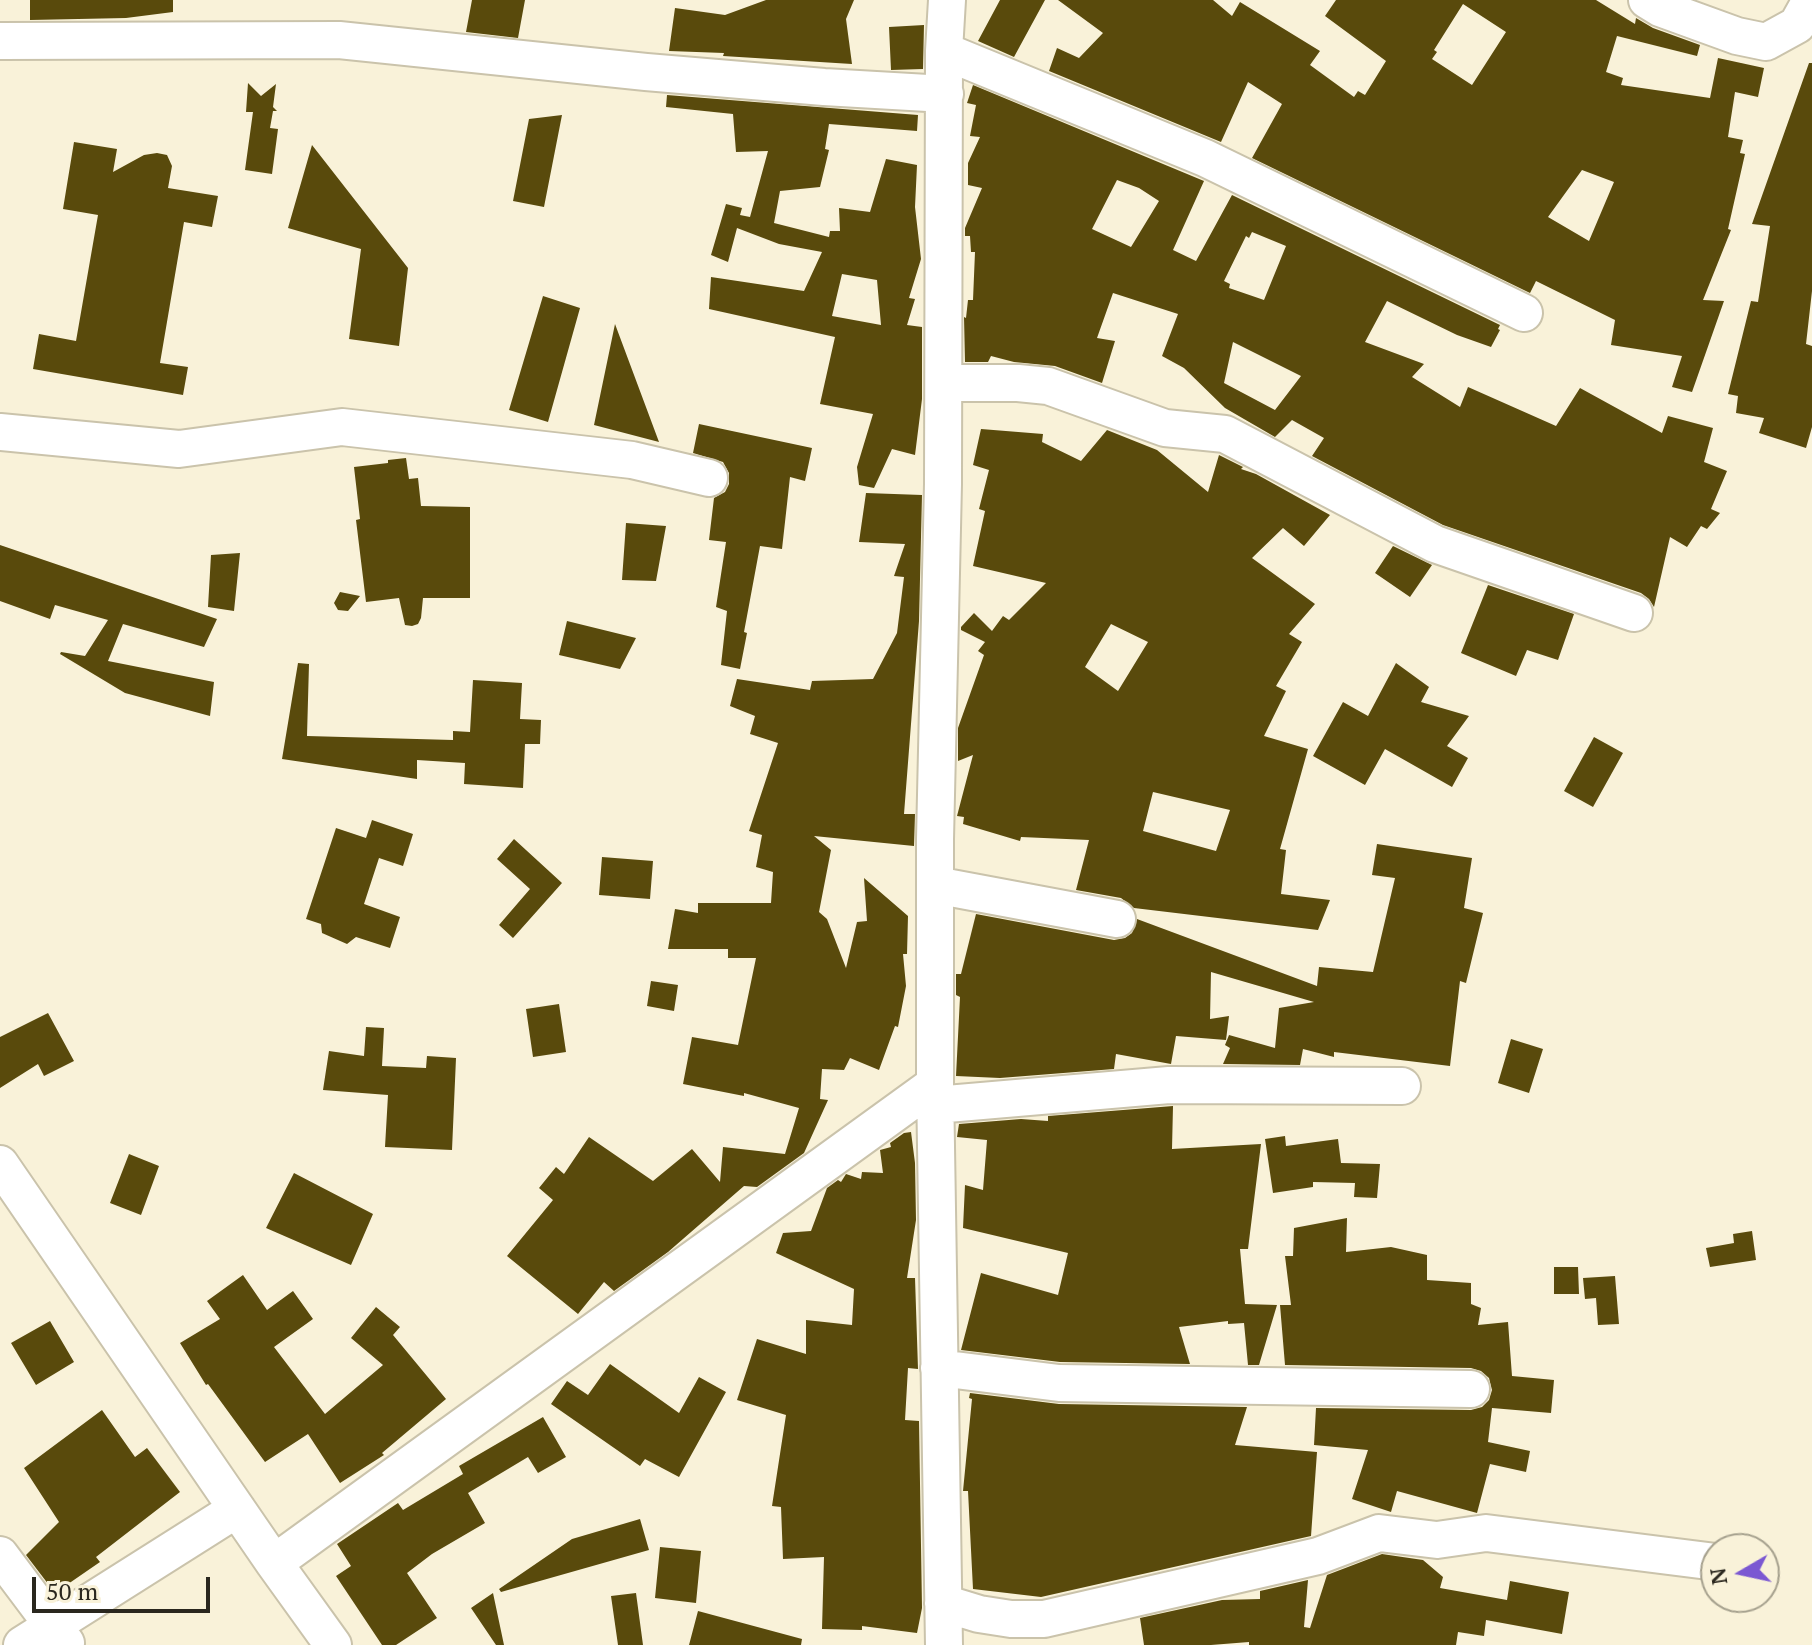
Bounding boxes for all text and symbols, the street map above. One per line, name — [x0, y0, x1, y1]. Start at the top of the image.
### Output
north arrow — [1700, 1533, 1780, 1613]
scale bar — [36, 1561, 214, 1611]
text: N — [1702, 1566, 1733, 1587]
text: 50 m — [46, 1575, 98, 1607]

